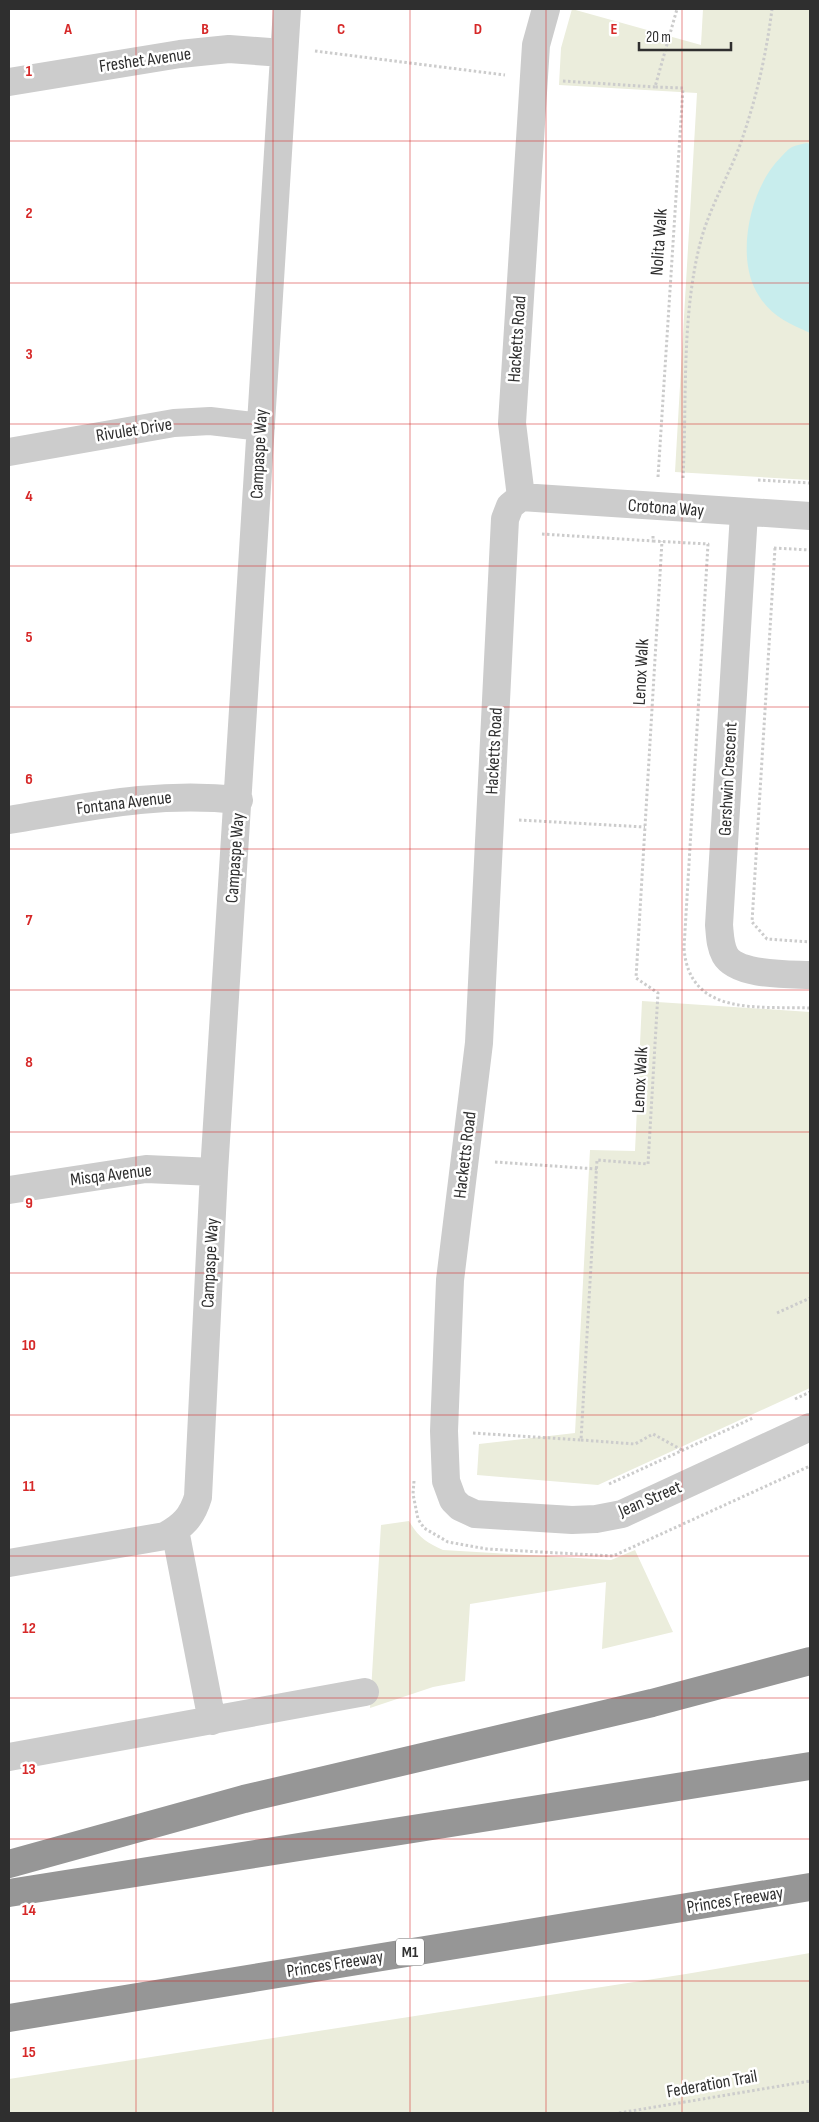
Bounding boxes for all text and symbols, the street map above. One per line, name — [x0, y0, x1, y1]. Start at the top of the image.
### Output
text: A — [63, 20, 72, 39]
text: B — [201, 20, 209, 39]
text: C — [337, 20, 345, 39]
text: D — [474, 20, 482, 39]
text: E — [611, 20, 618, 39]
scale bar — [639, 20, 732, 52]
text: 20 m — [646, 28, 671, 47]
street label: Freshet Avenue — [98, 43, 192, 77]
text: 1 — [26, 62, 33, 81]
text: 2 — [25, 204, 33, 223]
street label: Nolita Walk — [646, 208, 672, 276]
street label: Hacketts Road — [503, 295, 531, 383]
text: 3 — [25, 345, 33, 364]
street label: Campaspe Way — [246, 408, 272, 500]
street label: Rivulet Drive — [95, 414, 173, 446]
text: 4 — [25, 487, 33, 506]
street label: Crotona Way — [627, 495, 705, 521]
text: 5 — [25, 628, 33, 647]
street label: Lenox Walk — [629, 638, 653, 706]
street label: Hacketts Road — [481, 707, 507, 795]
street label: Gershwin Crescent — [715, 721, 742, 837]
text: 6 — [25, 770, 33, 789]
street label: Fontana Avenue — [75, 787, 173, 819]
street label: Campaspe Way — [221, 812, 249, 904]
text: 7 — [26, 911, 33, 930]
street label: Lenox Walk — [628, 1046, 652, 1114]
text: 8 — [25, 1053, 33, 1072]
street label: Hacketts Road — [449, 1110, 481, 1200]
street label: Misqa Avenue — [69, 1160, 153, 1190]
text: 9 — [25, 1194, 33, 1213]
street label: Campaspe Way — [197, 1217, 223, 1309]
text: 10 — [22, 1336, 36, 1355]
street label: Jean Street — [614, 1476, 685, 1522]
text: 11 — [23, 1477, 36, 1496]
text: 12 — [22, 1619, 36, 1638]
text: 13 — [22, 1760, 36, 1779]
street label: Princes Freeway — [685, 1882, 785, 1918]
text: 14 — [22, 1901, 36, 1920]
road number: M1 — [396, 1938, 424, 1965]
street label: Princes Freeway — [285, 1946, 385, 1982]
text: 15 — [22, 2043, 36, 2062]
street label: Federation Trail — [665, 2066, 759, 2102]

